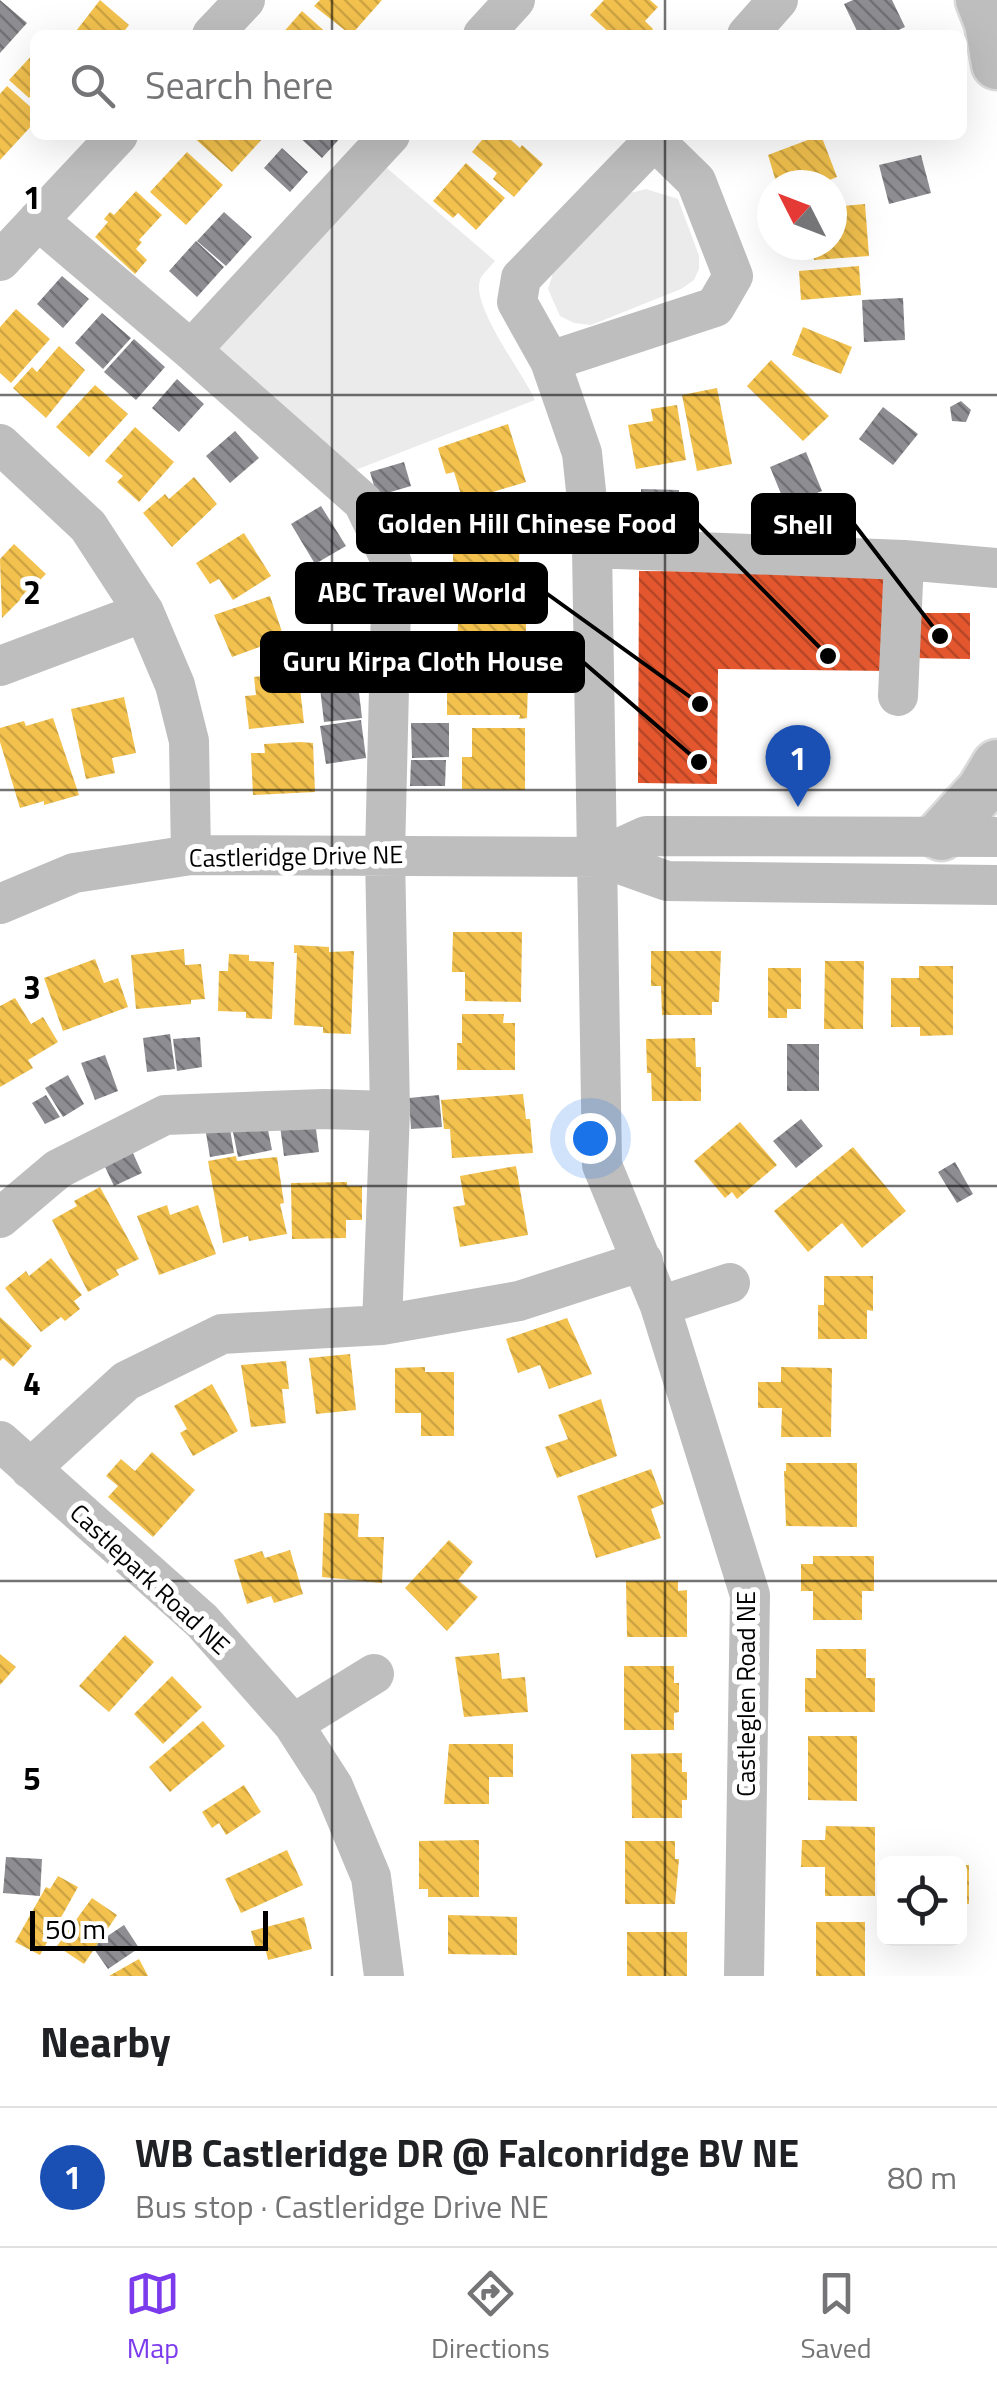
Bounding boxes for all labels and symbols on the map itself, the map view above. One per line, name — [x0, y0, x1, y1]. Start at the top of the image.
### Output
north arrow — [757, 170, 847, 260]
text: 1 — [23, 173, 41, 221]
callout: Golden Hill Chinese Food — [358, 494, 697, 552]
callout: Shell — [753, 495, 854, 553]
text: Golden Hill Chinese Food — [377, 501, 677, 544]
text: Shell — [773, 502, 833, 545]
callout: ABC Travel World — [297, 564, 546, 622]
text: 2 — [23, 568, 41, 616]
text: ABC Travel World — [318, 570, 526, 613]
callout: Guru Kirpa Cloth House — [262, 633, 583, 691]
text: Guru Kirpa Cloth House — [283, 639, 563, 682]
pin: 1 — [766, 724, 830, 807]
street label: Castleridge Drive NE — [189, 835, 403, 877]
text: 3 — [23, 963, 41, 1011]
your location — [565, 1113, 616, 1164]
text: 4 — [23, 1359, 41, 1407]
street label: Castlepark Road NE — [61, 1494, 239, 1664]
street label: Castleglen Road NE — [727, 1591, 765, 1797]
text: 5 — [23, 1754, 41, 1802]
scale bar — [30, 1906, 268, 1950]

